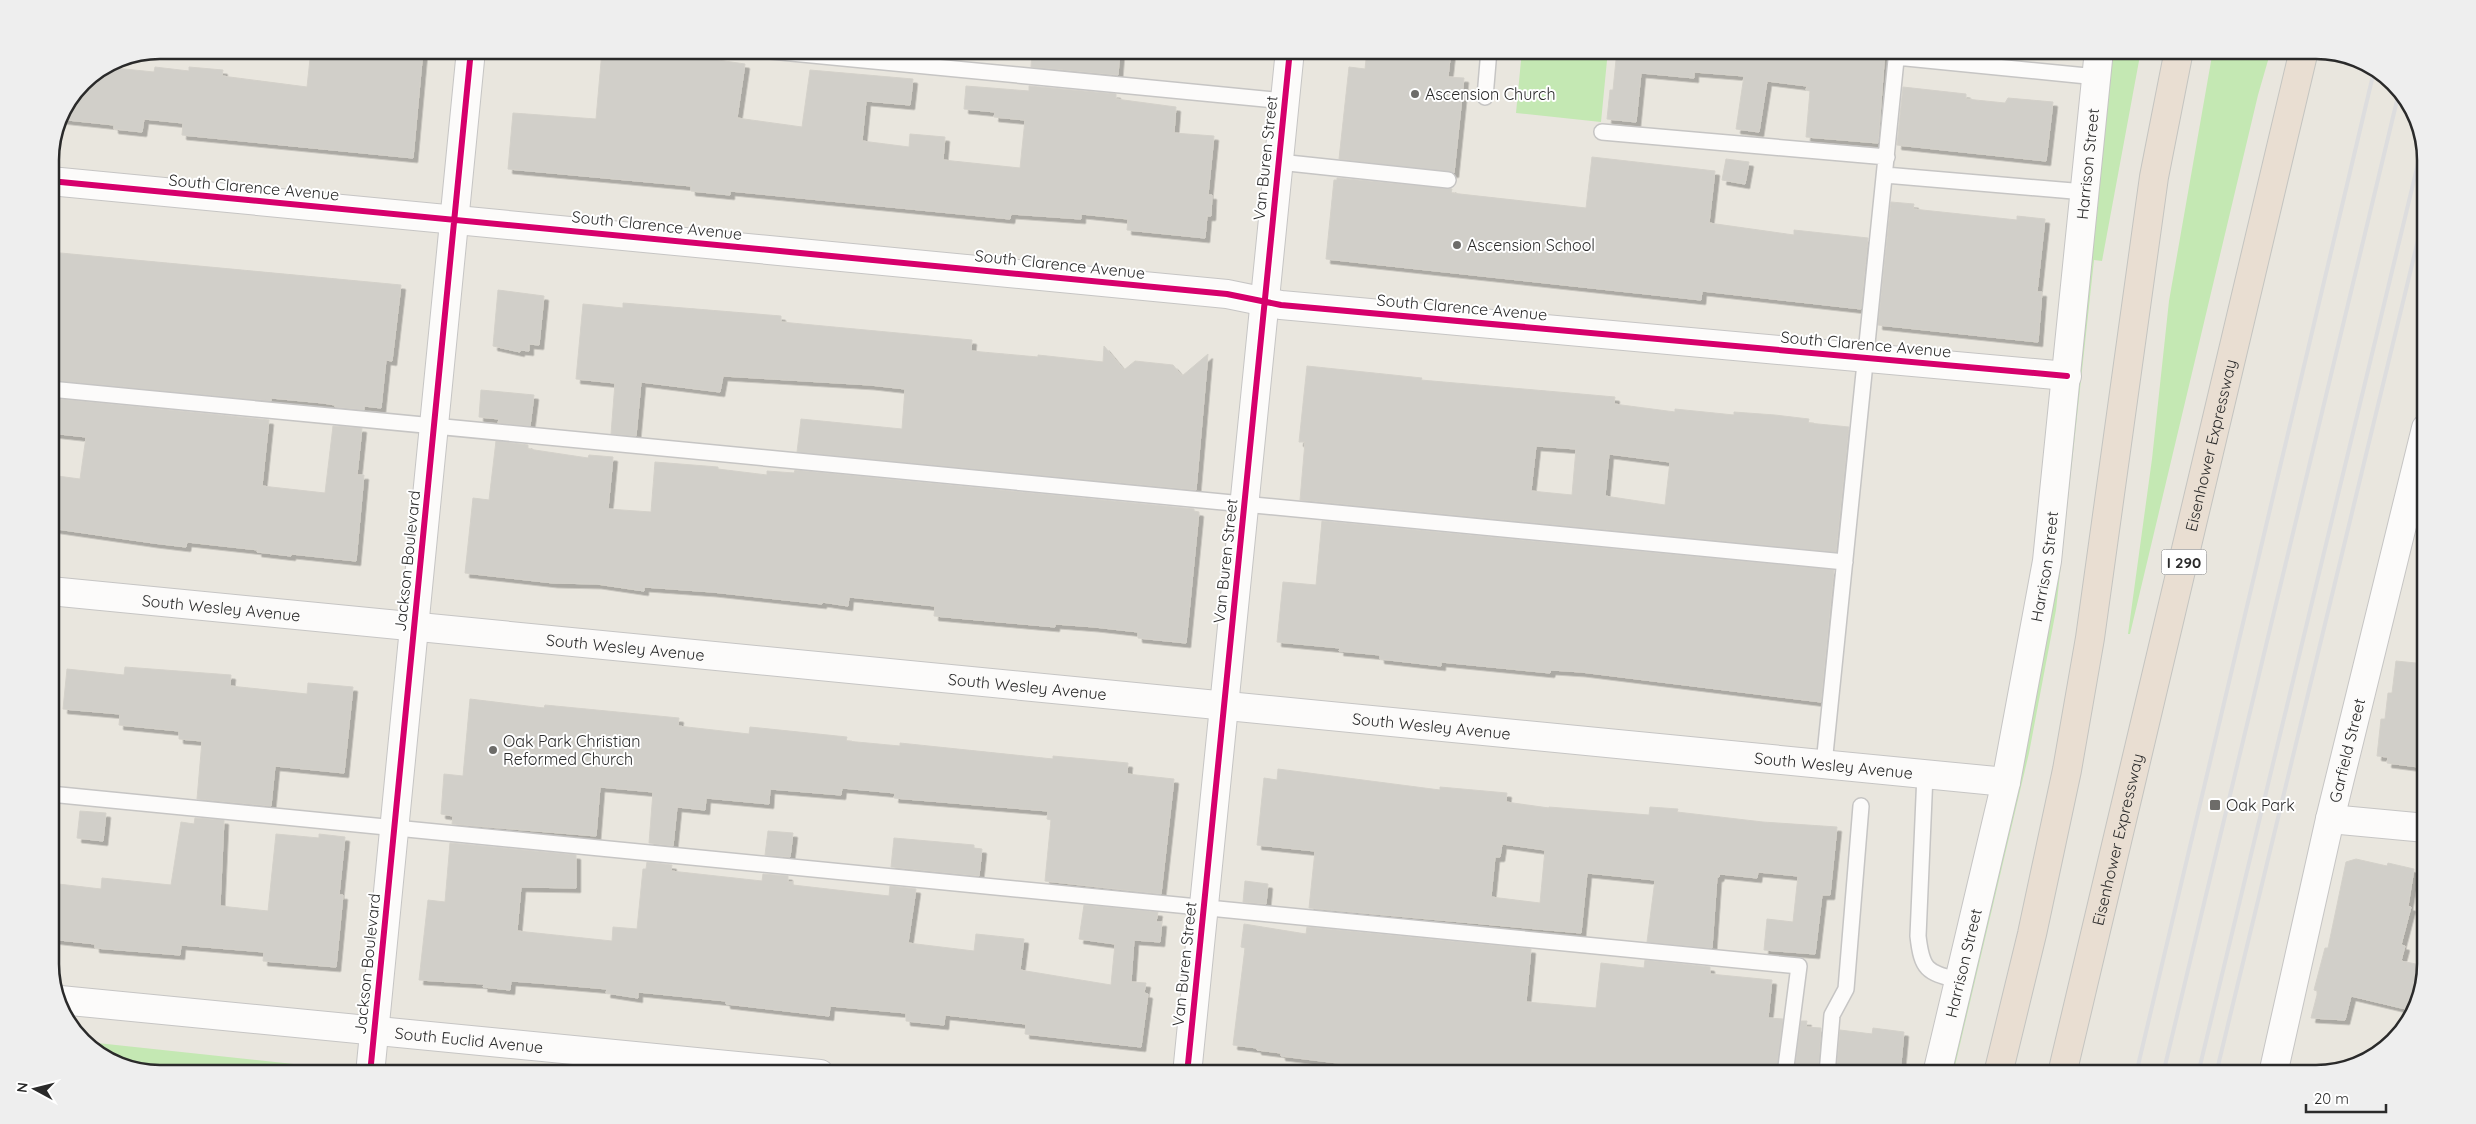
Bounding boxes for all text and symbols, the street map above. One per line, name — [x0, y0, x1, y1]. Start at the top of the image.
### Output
place label: Ascension Church — [1425, 84, 1555, 104]
marker: Ascension Church — [1409, 88, 1421, 100]
street label: Van Buren Street — [1248, 95, 1282, 221]
street label: Harrison Street — [2072, 107, 2103, 220]
street label: South Clarence Avenue — [168, 170, 340, 204]
street label: South Clarence Avenue — [571, 206, 743, 244]
place label: Ascension School — [1467, 235, 1595, 255]
marker: Ascension School — [1451, 239, 1463, 251]
street label: South Clarence Avenue — [974, 245, 1146, 283]
street label: South Clarence Avenue — [1376, 290, 1548, 324]
street label: South Clarence Avenue — [1780, 327, 1952, 361]
street label: Eisenhower Expressway — [2181, 357, 2241, 533]
street label: Jackson Boulevard — [390, 489, 424, 633]
street label: Van Buren Street — [1208, 498, 1242, 624]
street label: Harrison Street — [2026, 510, 2062, 623]
road number: I 290 — [2162, 550, 2206, 574]
street label: South Wesley Avenue — [141, 590, 301, 625]
street label: South Wesley Avenue — [545, 629, 705, 665]
street label: South Wesley Avenue — [947, 669, 1108, 704]
street label: Garfield Street — [2324, 696, 2369, 805]
street label: South Wesley Avenue — [1351, 708, 1512, 744]
place label: Oak Park Christian Reformed Church — [503, 731, 641, 769]
marker: Oak Park Christian Reformed Church — [487, 744, 499, 756]
street label: South Wesley Avenue — [1753, 747, 1914, 783]
street label: Eisenhower Expressway — [2087, 751, 2147, 927]
place label: Oak Park — [2226, 795, 2295, 815]
marker: Oak Park — [2208, 798, 2222, 812]
street label: Jackson Boulevard — [350, 892, 384, 1036]
street label: Van Buren Street — [1167, 901, 1201, 1027]
street label: Harrison Street — [1941, 906, 1986, 1020]
street label: South Euclid Avenue — [394, 1023, 544, 1057]
north arrow — [10, 1064, 60, 1114]
text: N — [13, 1081, 32, 1094]
scale bar — [2306, 1082, 2386, 1114]
text: 20 m — [2314, 1089, 2349, 1108]

